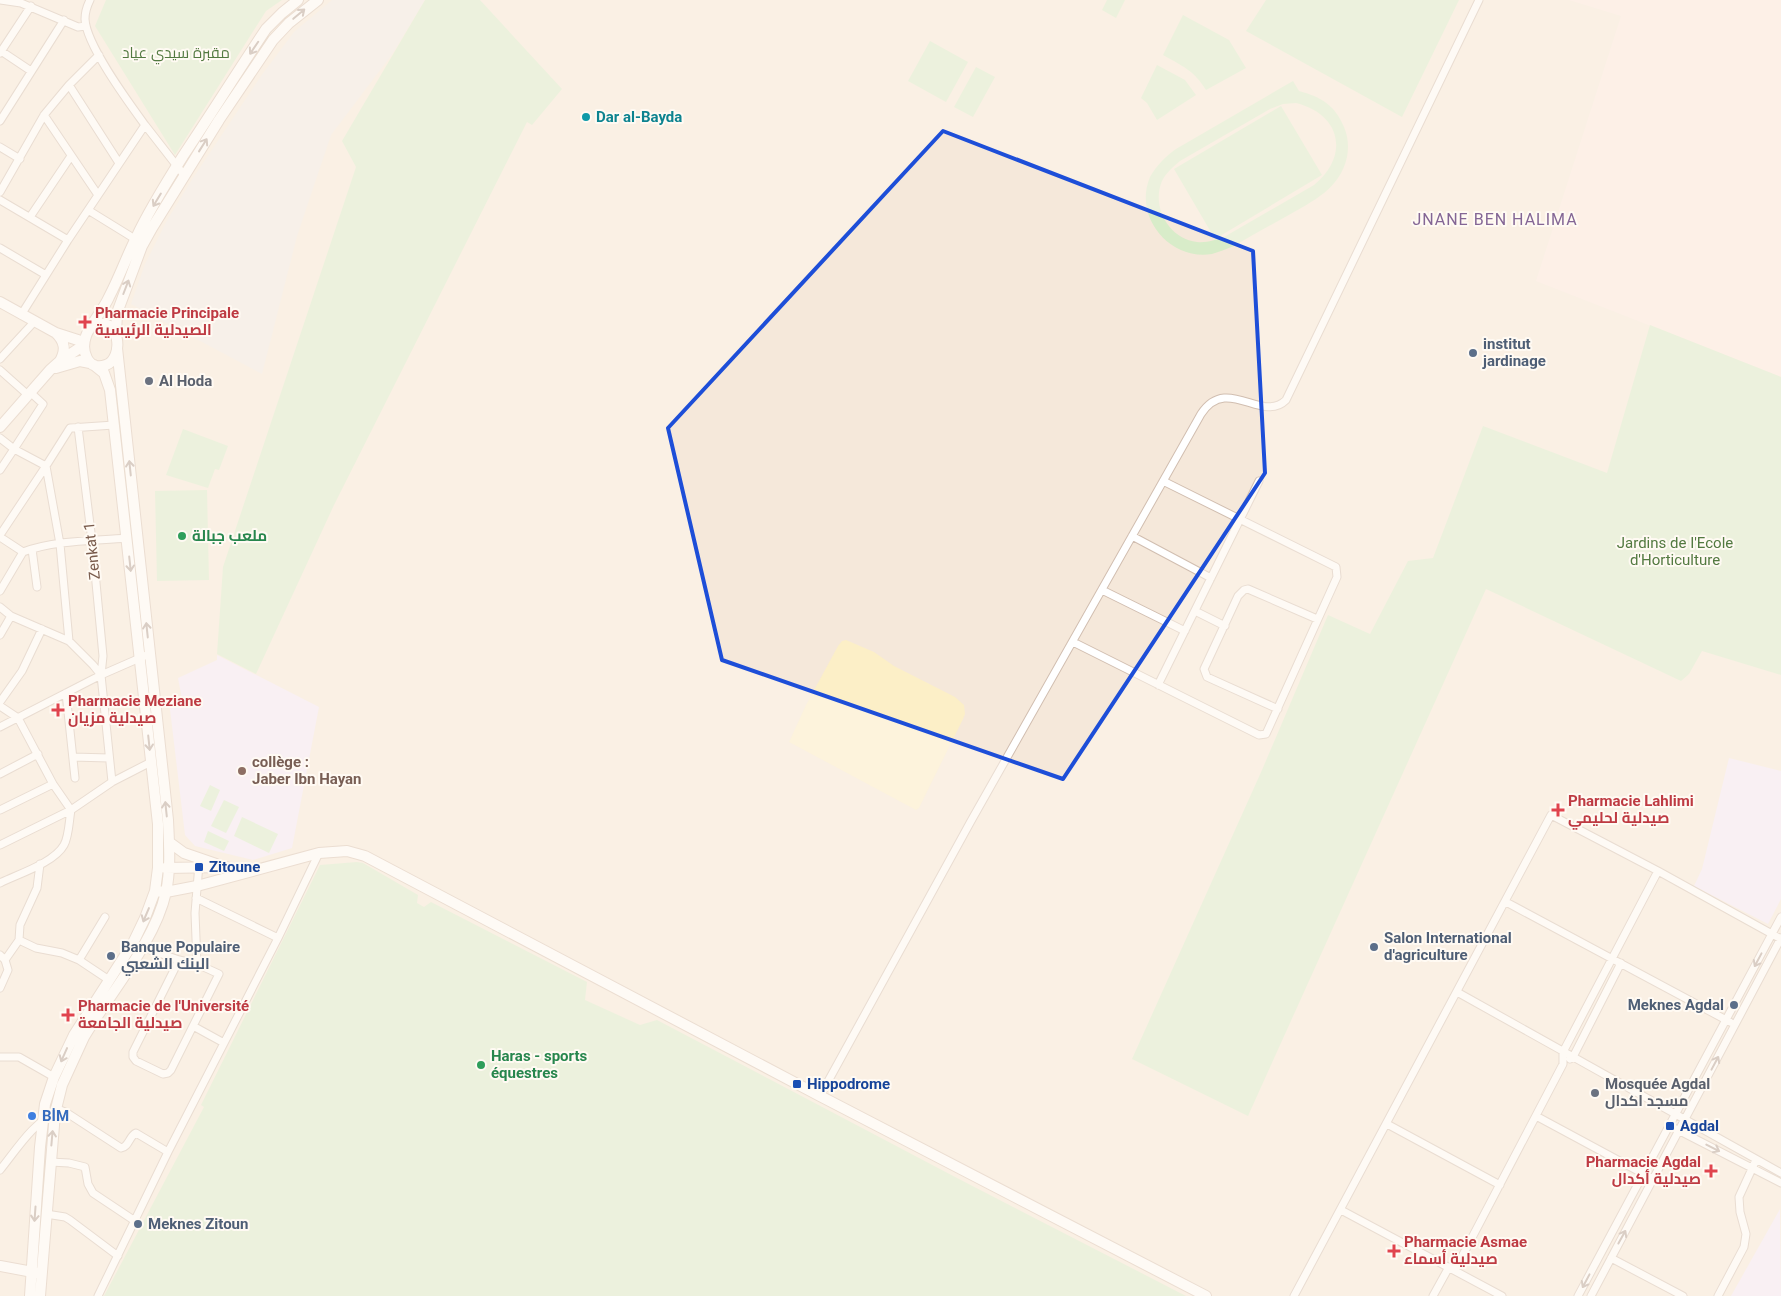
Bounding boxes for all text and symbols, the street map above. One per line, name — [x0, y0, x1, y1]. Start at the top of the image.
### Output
one-way arrow — [292, 9, 305, 20]
one-way arrow — [249, 41, 259, 55]
park label: مقبرة سيدي عياد — [122, 44, 230, 65]
place label: Dar al-Bayda — [596, 108, 682, 126]
marker: Dar al-Bayda — [580, 111, 592, 123]
one-way arrow — [198, 138, 208, 152]
one-way arrow — [152, 193, 162, 207]
district label: JNANE BEN HALIMA — [1412, 210, 1578, 229]
one-way arrow — [123, 280, 132, 295]
place label: Pharmacie Principale الصيدلية الرئيسية — [95, 304, 239, 339]
marker: Pharmacie Principale الصيدلية الرئيسية — [79, 316, 91, 328]
place label: institut jardinage — [1482, 335, 1546, 370]
marker: institut jardinage — [1467, 347, 1479, 359]
place label: Al Hoda — [159, 372, 212, 390]
marker: Al Hoda — [143, 375, 155, 387]
one-way arrow — [125, 461, 134, 477]
street label: Zenkat 1 — [80, 521, 104, 581]
place label: ملعب جبالة — [192, 527, 267, 545]
marker: ملعب جبالة — [176, 530, 188, 542]
park label: Jardins de I'Ecole d'Horticulture — [1617, 534, 1733, 569]
one-way arrow — [125, 556, 135, 572]
one-way arrow — [142, 622, 152, 638]
place label: Pharmacie Meziane صيدلية مزيان — [68, 692, 202, 727]
marker: Pharmacie Meziane صيدلية مزيان — [52, 704, 64, 716]
one-way arrow — [144, 735, 154, 751]
place label: collège : Jaber Ibn Hayan — [252, 753, 362, 788]
marker: collège : Jaber Ibn Hayan — [236, 765, 248, 777]
place label: Pharmacie Lahlimi صيدلية لحليمي — [1568, 792, 1694, 830]
one-way arrow — [161, 801, 171, 817]
marker: Pharmacie Lahlimi صيدلية لحليمي — [1552, 804, 1564, 816]
place label: Zitoune — [209, 858, 260, 876]
marker: Zitoune — [193, 861, 205, 873]
one-way arrow — [140, 907, 150, 922]
place label: Salon International d'agriculture — [1384, 929, 1512, 964]
place label: Banque Populaire البنك الشعبي — [121, 938, 240, 976]
marker: Salon International d'agriculture — [1368, 941, 1380, 953]
marker: Banque Populaire البنك الشعبي — [105, 950, 117, 962]
one-way arrow — [1753, 952, 1762, 967]
place label: Meknes Agdal — [1628, 996, 1724, 1014]
place label: Pharmacie de l'Université صيدلية الجامعة — [78, 997, 249, 1032]
marker: Meknes Agdal — [1728, 999, 1740, 1011]
marker: Pharmacie de l'Université صيدلية الجامعة — [62, 1009, 74, 1021]
one-way arrow — [58, 1047, 68, 1062]
place label: Haras - sports équestres — [491, 1047, 588, 1082]
one-way arrow — [1710, 1056, 1720, 1071]
marker: Haras - sports équestres — [475, 1059, 487, 1071]
place label: Hippodrome — [807, 1075, 890, 1093]
place label: Mosquée Agdal مسجد اكدال — [1605, 1075, 1710, 1110]
marker: Hippodrome — [791, 1078, 803, 1090]
marker: Mosquée Agdal مسجد اكدال — [1589, 1087, 1601, 1099]
place label: BİM — [42, 1107, 69, 1125]
marker: BİM — [26, 1110, 38, 1122]
place label: Agdal — [1680, 1117, 1719, 1135]
marker: Agdal — [1664, 1120, 1676, 1132]
one-way arrow — [47, 1130, 57, 1146]
one-way arrow — [1706, 1143, 1721, 1153]
place label: Pharmacie Agdal صيدلية أكدال — [1586, 1153, 1701, 1188]
marker: Pharmacie Agdal صيدلية أكدال — [1705, 1165, 1717, 1177]
one-way arrow — [31, 1206, 40, 1222]
place label: Meknes Zitoun — [148, 1215, 248, 1233]
marker: Meknes Zitoun — [132, 1218, 144, 1230]
one-way arrow — [1617, 1231, 1627, 1245]
place label: Pharmacie Asmae صيدلية أسماء — [1404, 1233, 1527, 1268]
marker: Pharmacie Asmae صيدلية أسماء — [1388, 1245, 1400, 1257]
one-way arrow — [1581, 1273, 1590, 1288]

